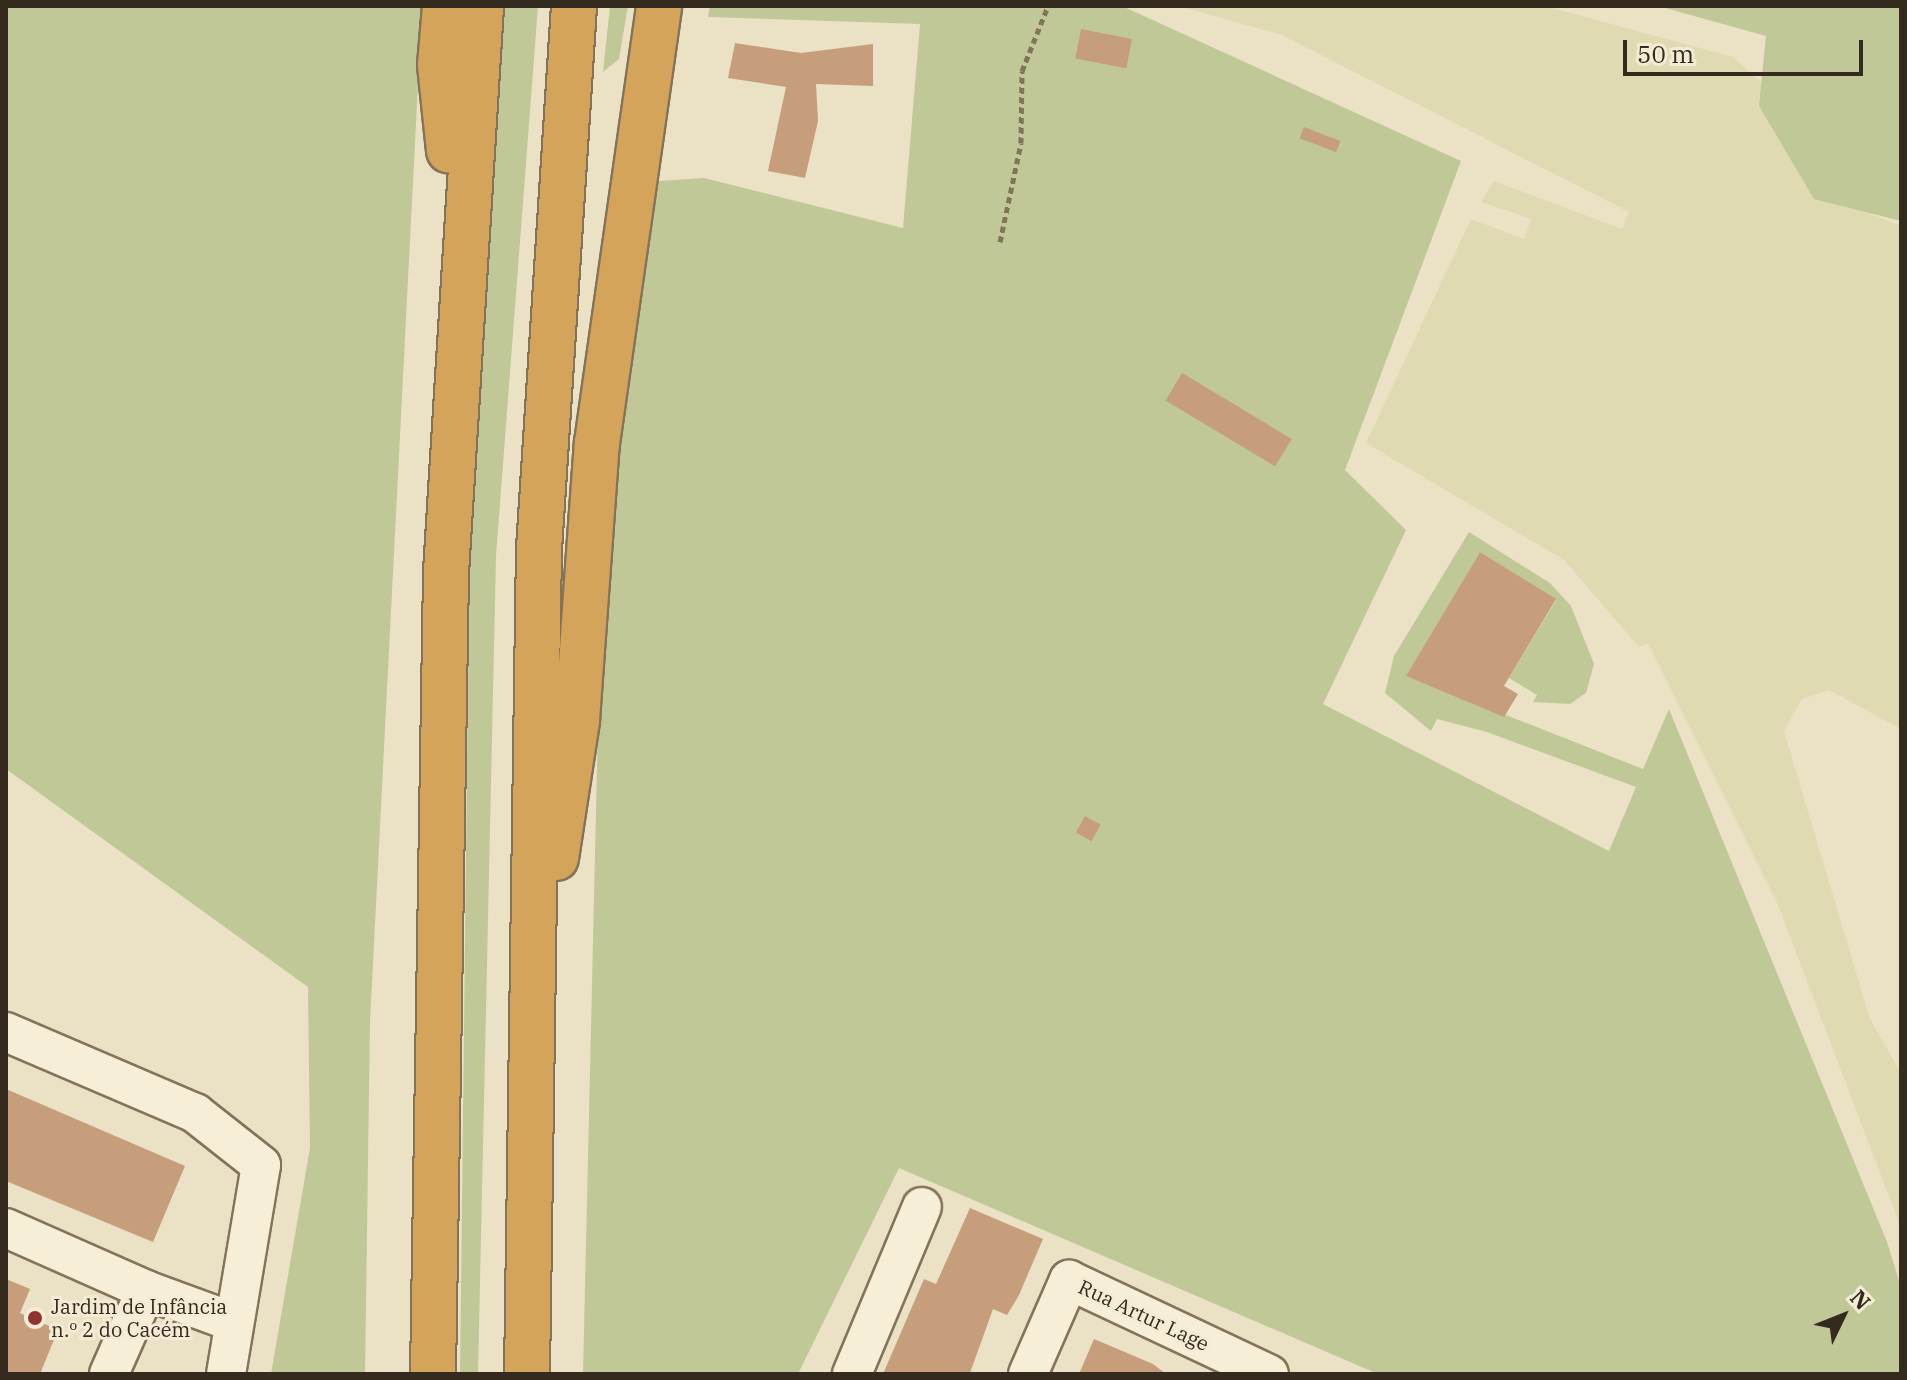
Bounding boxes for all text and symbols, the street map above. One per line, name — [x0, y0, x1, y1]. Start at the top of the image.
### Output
scale bar — [1627, 24, 1867, 74]
text: 50 m — [1637, 38, 1694, 70]
street label: Rua Artur Lage — [1075, 1274, 1213, 1356]
north arrow — [1803, 1276, 1883, 1356]
text: N — [1844, 1283, 1877, 1316]
place label: Jardim de Infância n.º 2 do Cacém — [51, 1294, 227, 1341]
marker: Jardim de Infância n.º 2 do Cacém — [26, 1309, 44, 1327]

